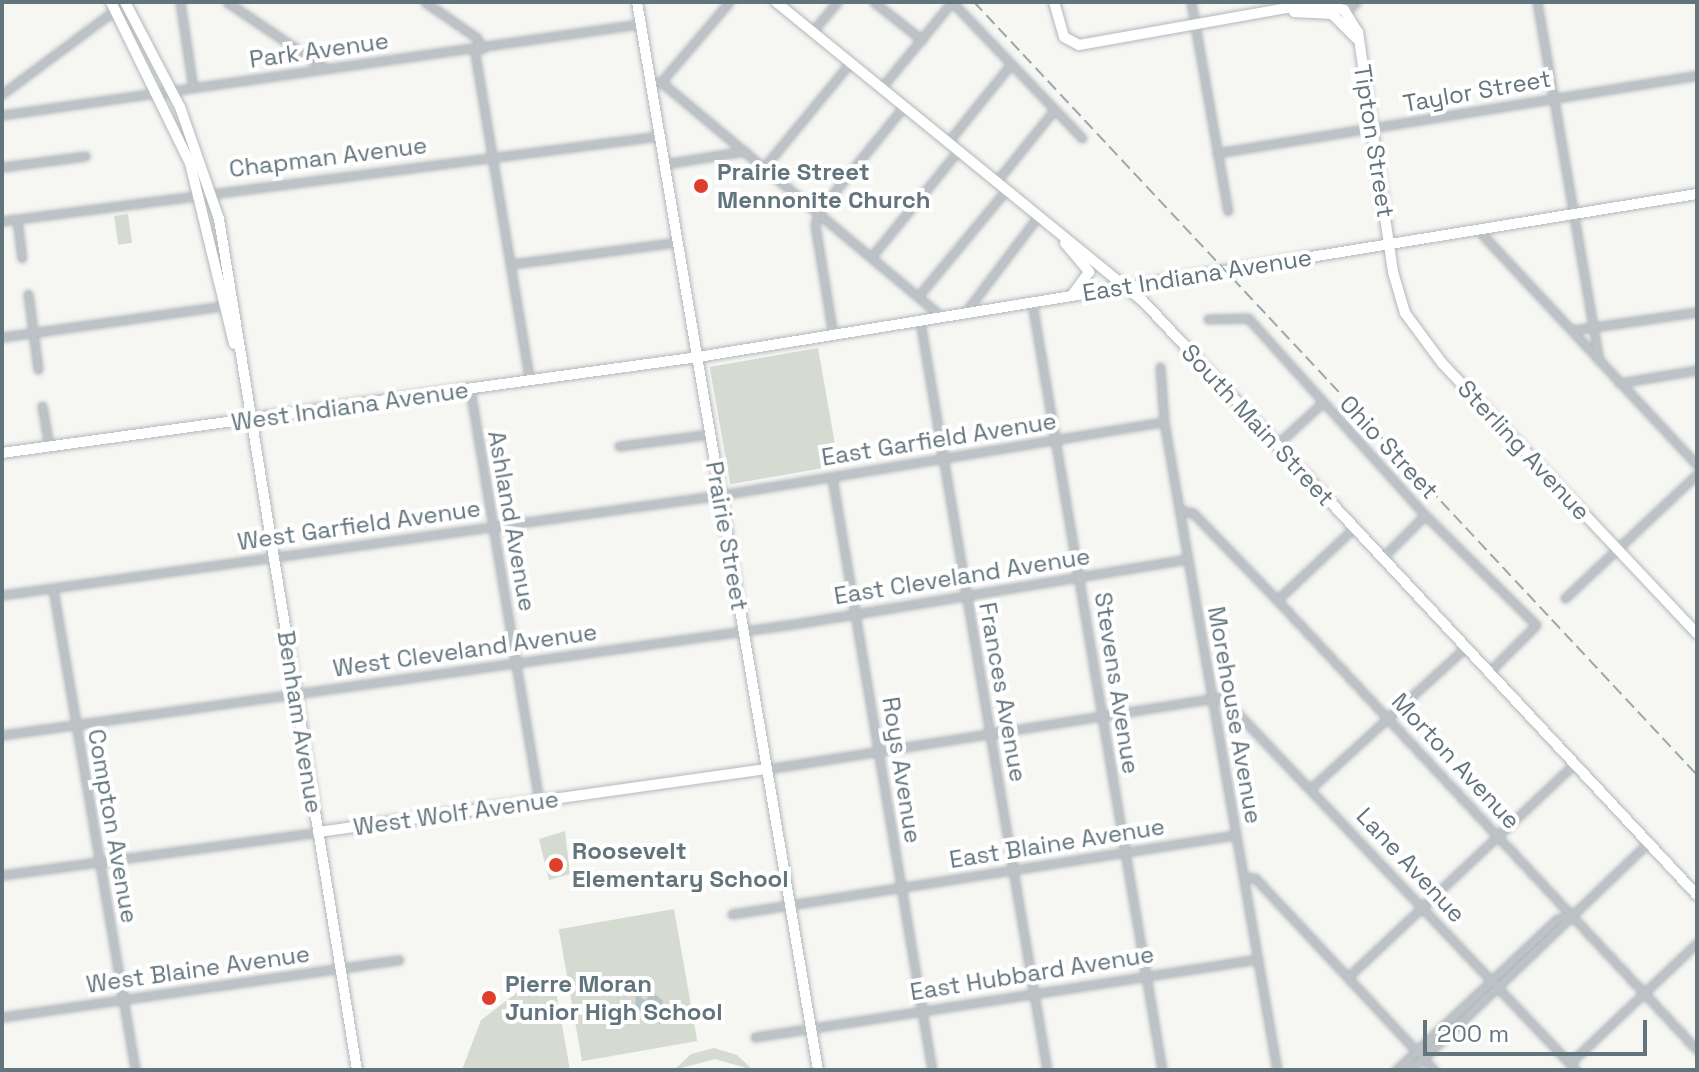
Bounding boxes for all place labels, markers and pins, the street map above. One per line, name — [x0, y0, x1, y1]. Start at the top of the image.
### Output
place label: Prairie Street Mennonite Church — [717, 158, 931, 214]
marker: Prairie Street Mennonite Church — [692, 177, 710, 195]
place label: Roosevelt Elementary School — [572, 837, 789, 893]
marker: Roosevelt Elementary School — [547, 856, 565, 874]
place label: Pierre Moran Junior High School — [505, 970, 723, 1026]
marker: Pierre Moran Junior High School — [480, 989, 498, 1007]

